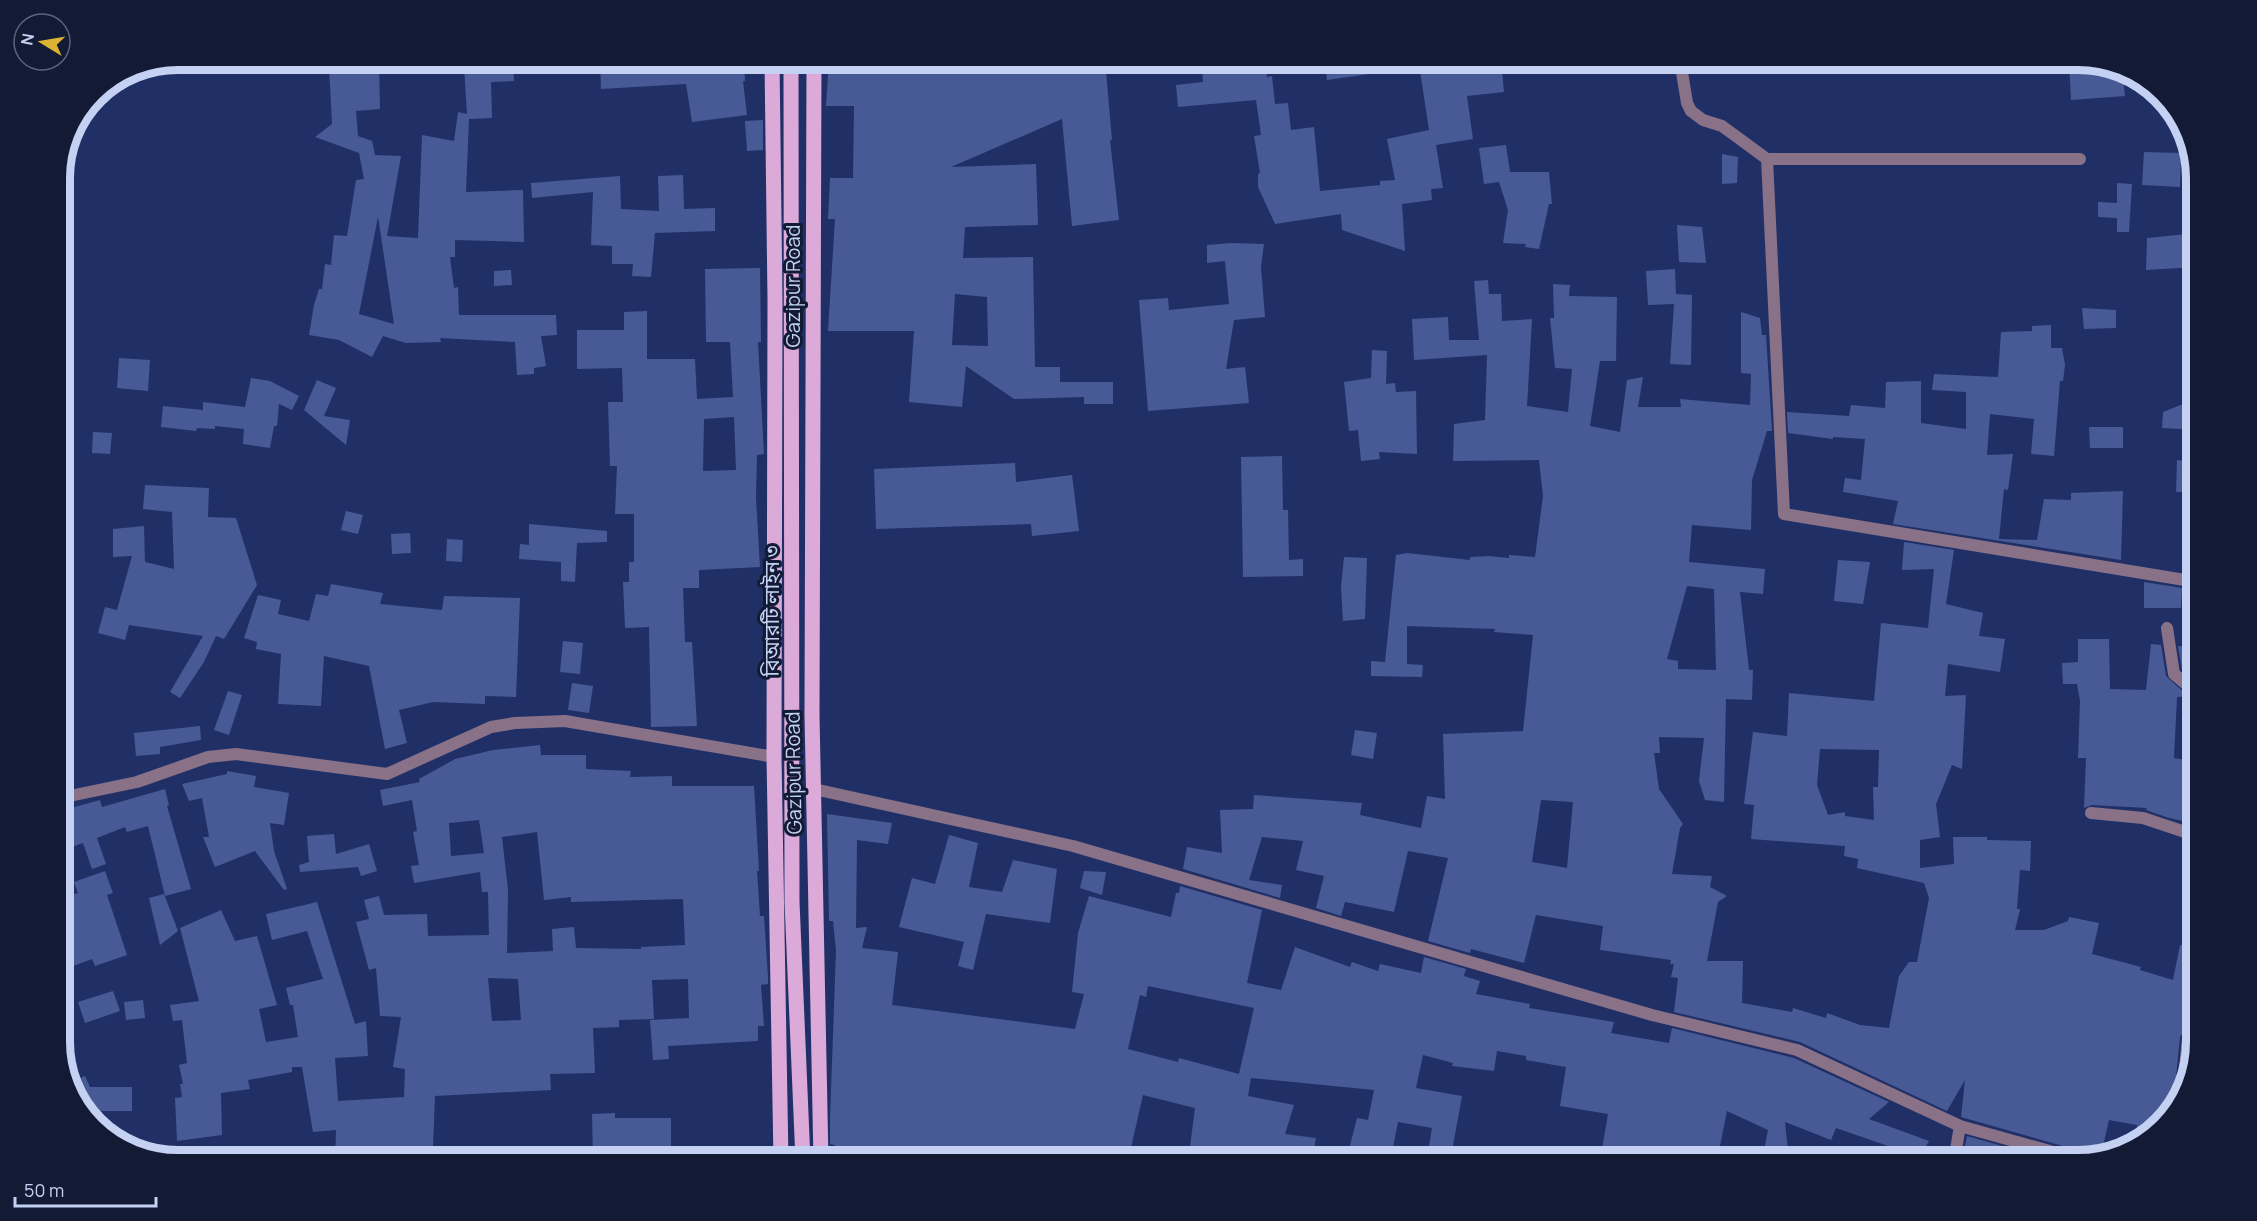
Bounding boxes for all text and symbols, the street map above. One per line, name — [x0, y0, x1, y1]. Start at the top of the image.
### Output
north arrow — [12, 12, 72, 72]
text: N — [15, 31, 39, 47]
street label: Gazipur Road — [779, 225, 806, 347]
street label: বিআরটি লাইন ৩ — [758, 545, 785, 678]
street label: Gazipur Road — [778, 711, 808, 835]
scale bar — [15, 1170, 156, 1208]
text: 50 m — [24, 1178, 64, 1202]

